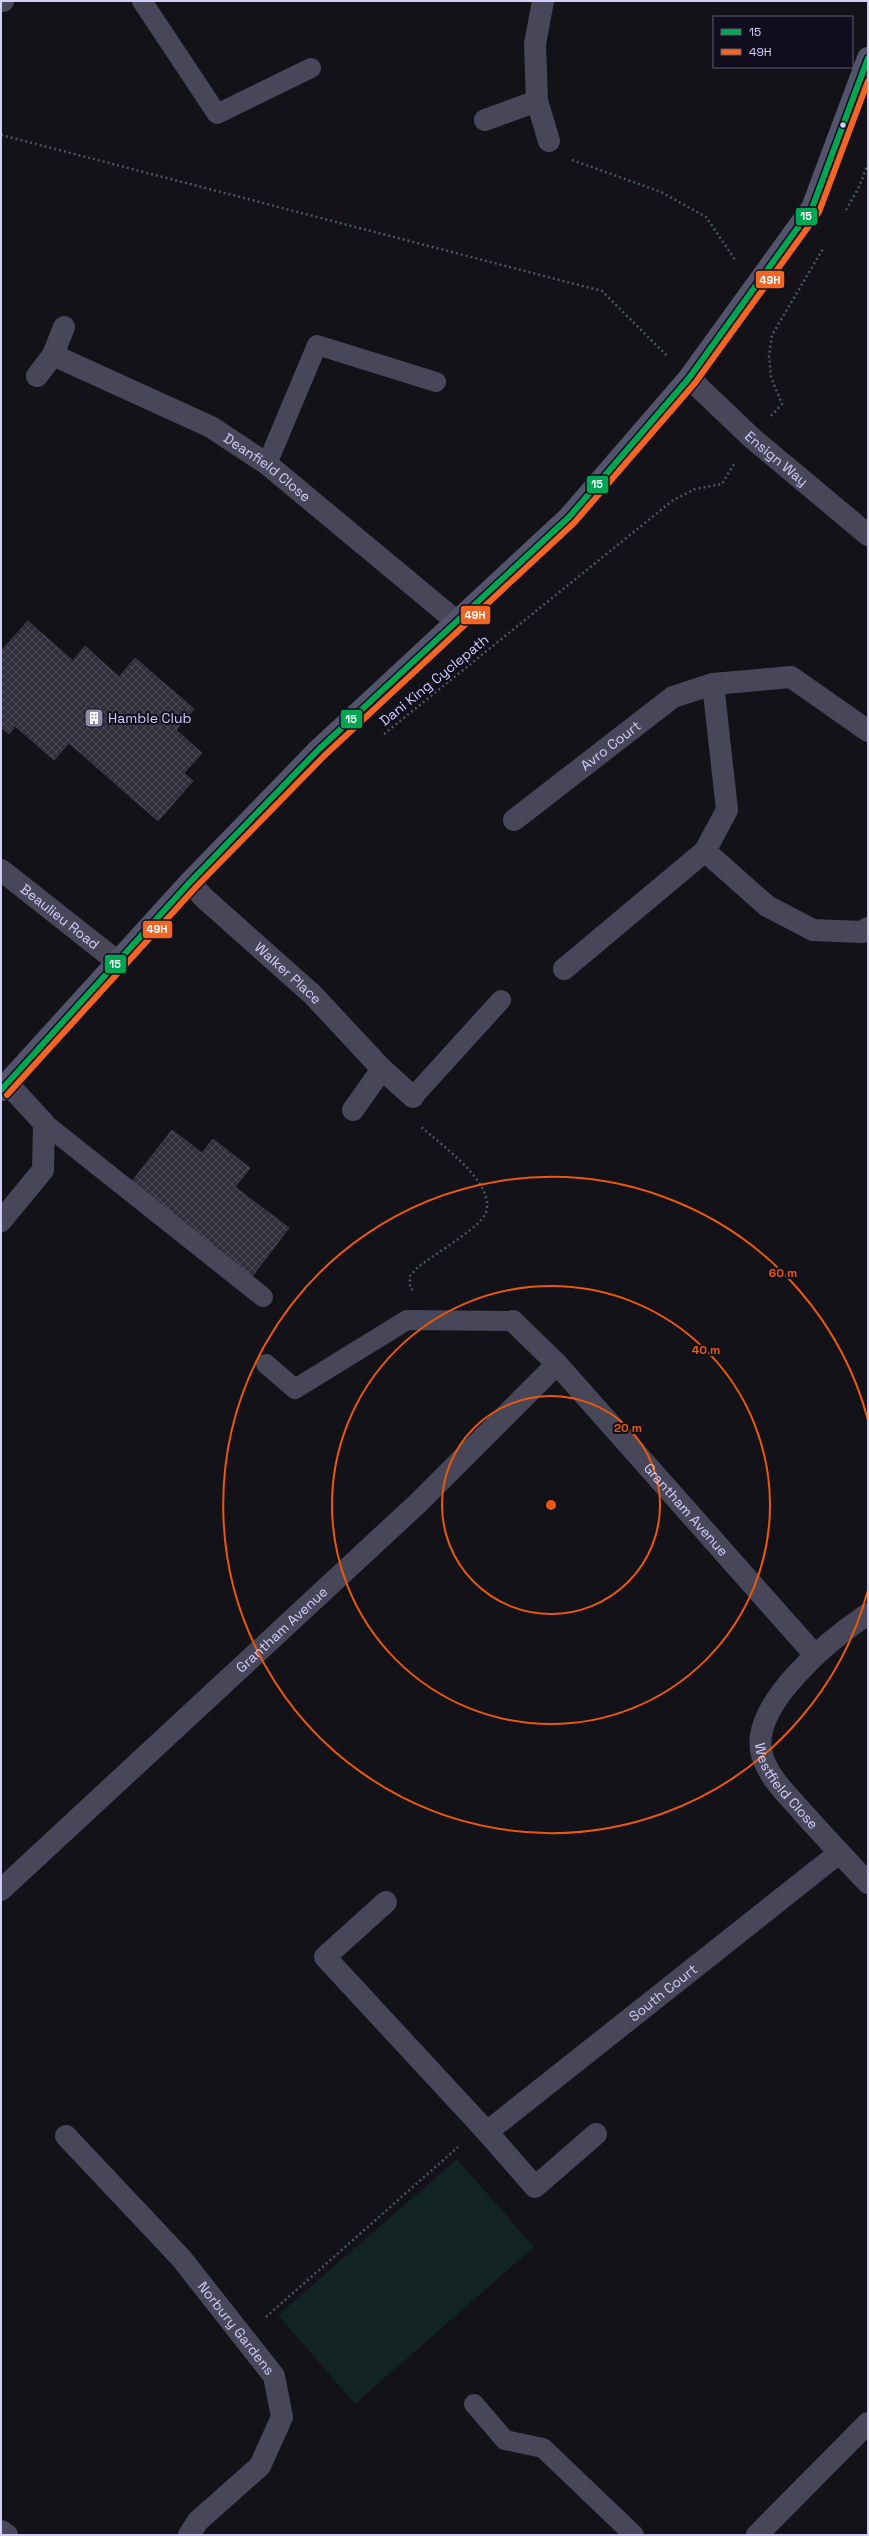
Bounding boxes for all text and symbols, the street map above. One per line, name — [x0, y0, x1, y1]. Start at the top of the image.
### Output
legend — [713, 16, 853, 68]
text: 15 — [749, 24, 761, 40]
text: 49H — [749, 44, 772, 60]
unlabelled marker — [838, 120, 848, 130]
line badge: 15 — [795, 207, 818, 226]
text: 15 — [800, 209, 812, 223]
line badge: 49H — [755, 270, 785, 289]
text: 49H — [759, 273, 781, 287]
street label: Ensign Way — [741, 427, 812, 490]
street label: Deanfield Close — [220, 429, 315, 506]
line badge: 15 — [586, 475, 609, 494]
text: 15 — [591, 477, 603, 491]
line badge: 49H — [460, 605, 491, 625]
text: 49H — [464, 608, 486, 622]
street label: Dani King Cyclepath — [376, 630, 492, 730]
building icon: Hamble Club — [83, 707, 105, 729]
place label: Hamble Club — [108, 709, 192, 727]
line badge: 15 — [340, 709, 363, 729]
text: 15 — [345, 712, 357, 726]
street label: Avro Court — [577, 716, 644, 774]
street label: Beaulieu Road — [17, 880, 103, 953]
line badge: 49H — [142, 920, 173, 939]
text: 49H — [146, 922, 168, 936]
street label: Walker Place — [251, 938, 326, 1008]
line badge: 15 — [104, 954, 127, 974]
text: 15 — [109, 957, 121, 971]
text: 60 m — [769, 1265, 797, 1281]
text: 40 m — [692, 1342, 720, 1358]
text: 20 m — [614, 1420, 642, 1436]
street label: Grantham Avenue — [640, 1459, 732, 1560]
centre of rings — [544, 1498, 558, 1512]
street label: Grantham Avenue — [232, 1582, 331, 1677]
street label: Westfield Close — [751, 1742, 822, 1833]
street label: South Court — [625, 1960, 701, 2025]
street label: Norbury Gardens — [194, 2278, 279, 2378]

